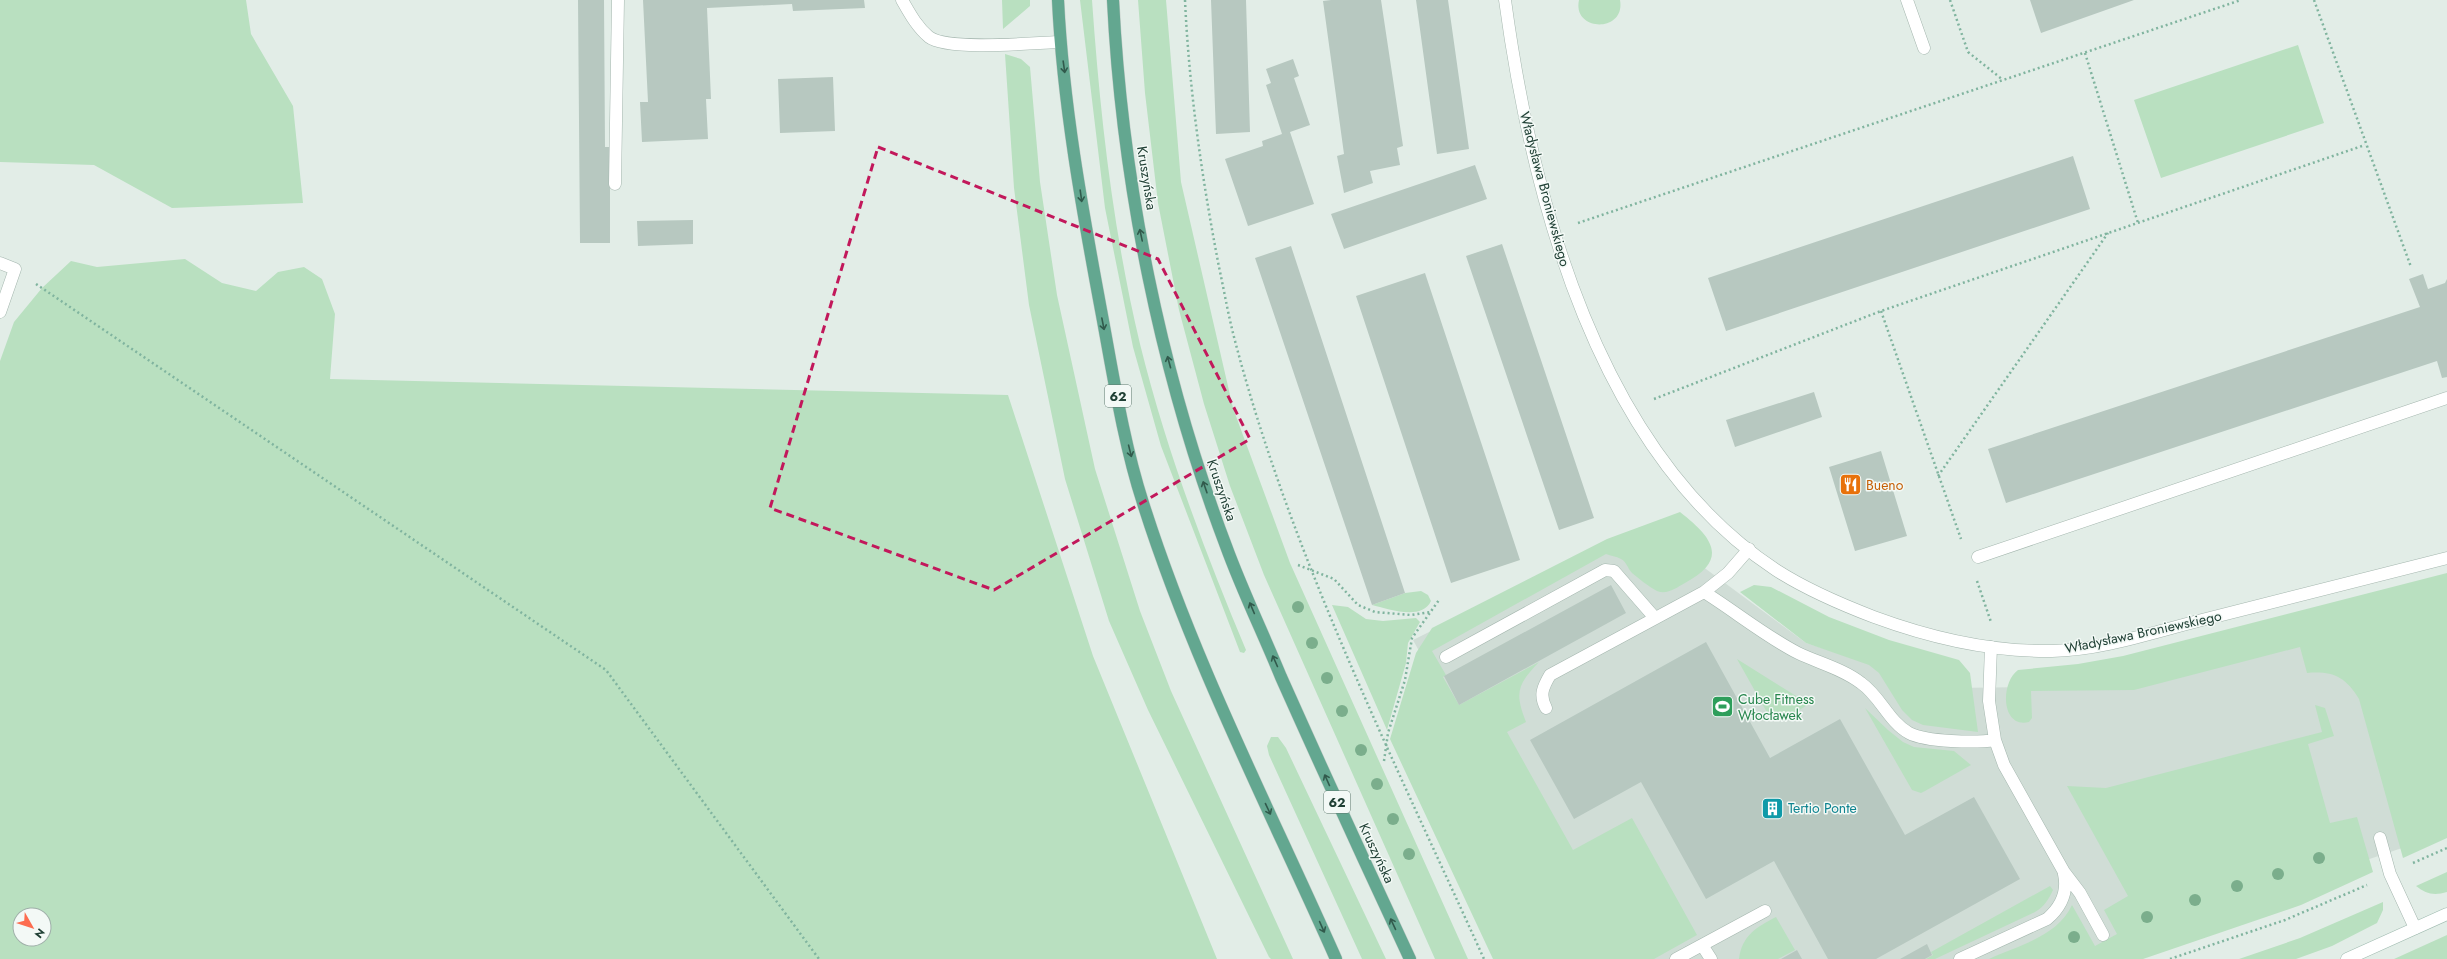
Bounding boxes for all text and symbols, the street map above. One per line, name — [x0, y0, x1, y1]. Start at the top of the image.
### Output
one-way arrow — [1060, 60, 1068, 73]
street label: Władysława Broniewskiego — [1515, 109, 1575, 269]
street label: Kruszyńska — [1132, 145, 1162, 211]
one-way arrow — [1077, 189, 1085, 202]
one-way arrow — [1137, 229, 1145, 242]
one-way arrow — [1100, 317, 1108, 330]
one-way arrow — [1165, 356, 1172, 369]
road number: 62 — [1105, 385, 1131, 407]
one-way arrow — [1126, 444, 1134, 457]
street label: Kruszyńska — [1202, 456, 1242, 524]
restaurant icon: Bueno — [1837, 472, 1863, 498]
place label: Bueno — [1866, 475, 1904, 495]
one-way arrow — [1201, 480, 1208, 493]
one-way arrow — [1247, 602, 1255, 614]
street label: Władysława Broniewskiego — [2063, 606, 2224, 658]
one-way arrow — [1271, 656, 1278, 668]
place label: Cube Fitness Włocławek — [1738, 689, 1815, 725]
sports icon: Cube Fitness Włocławek — [1709, 694, 1735, 720]
one-way arrow — [1323, 775, 1330, 787]
road number: 62 — [1324, 791, 1350, 813]
building icon: Tertio Ponte — [1759, 795, 1785, 821]
place label: Tertio Ponte — [1788, 798, 1857, 818]
one-way arrow — [1265, 803, 1272, 815]
street label: Kruszyńska — [1354, 820, 1400, 886]
north arrow — [12, 907, 52, 947]
one-way arrow — [1389, 918, 1396, 930]
one-way arrow — [1319, 921, 1326, 933]
text: N — [31, 925, 49, 942]

